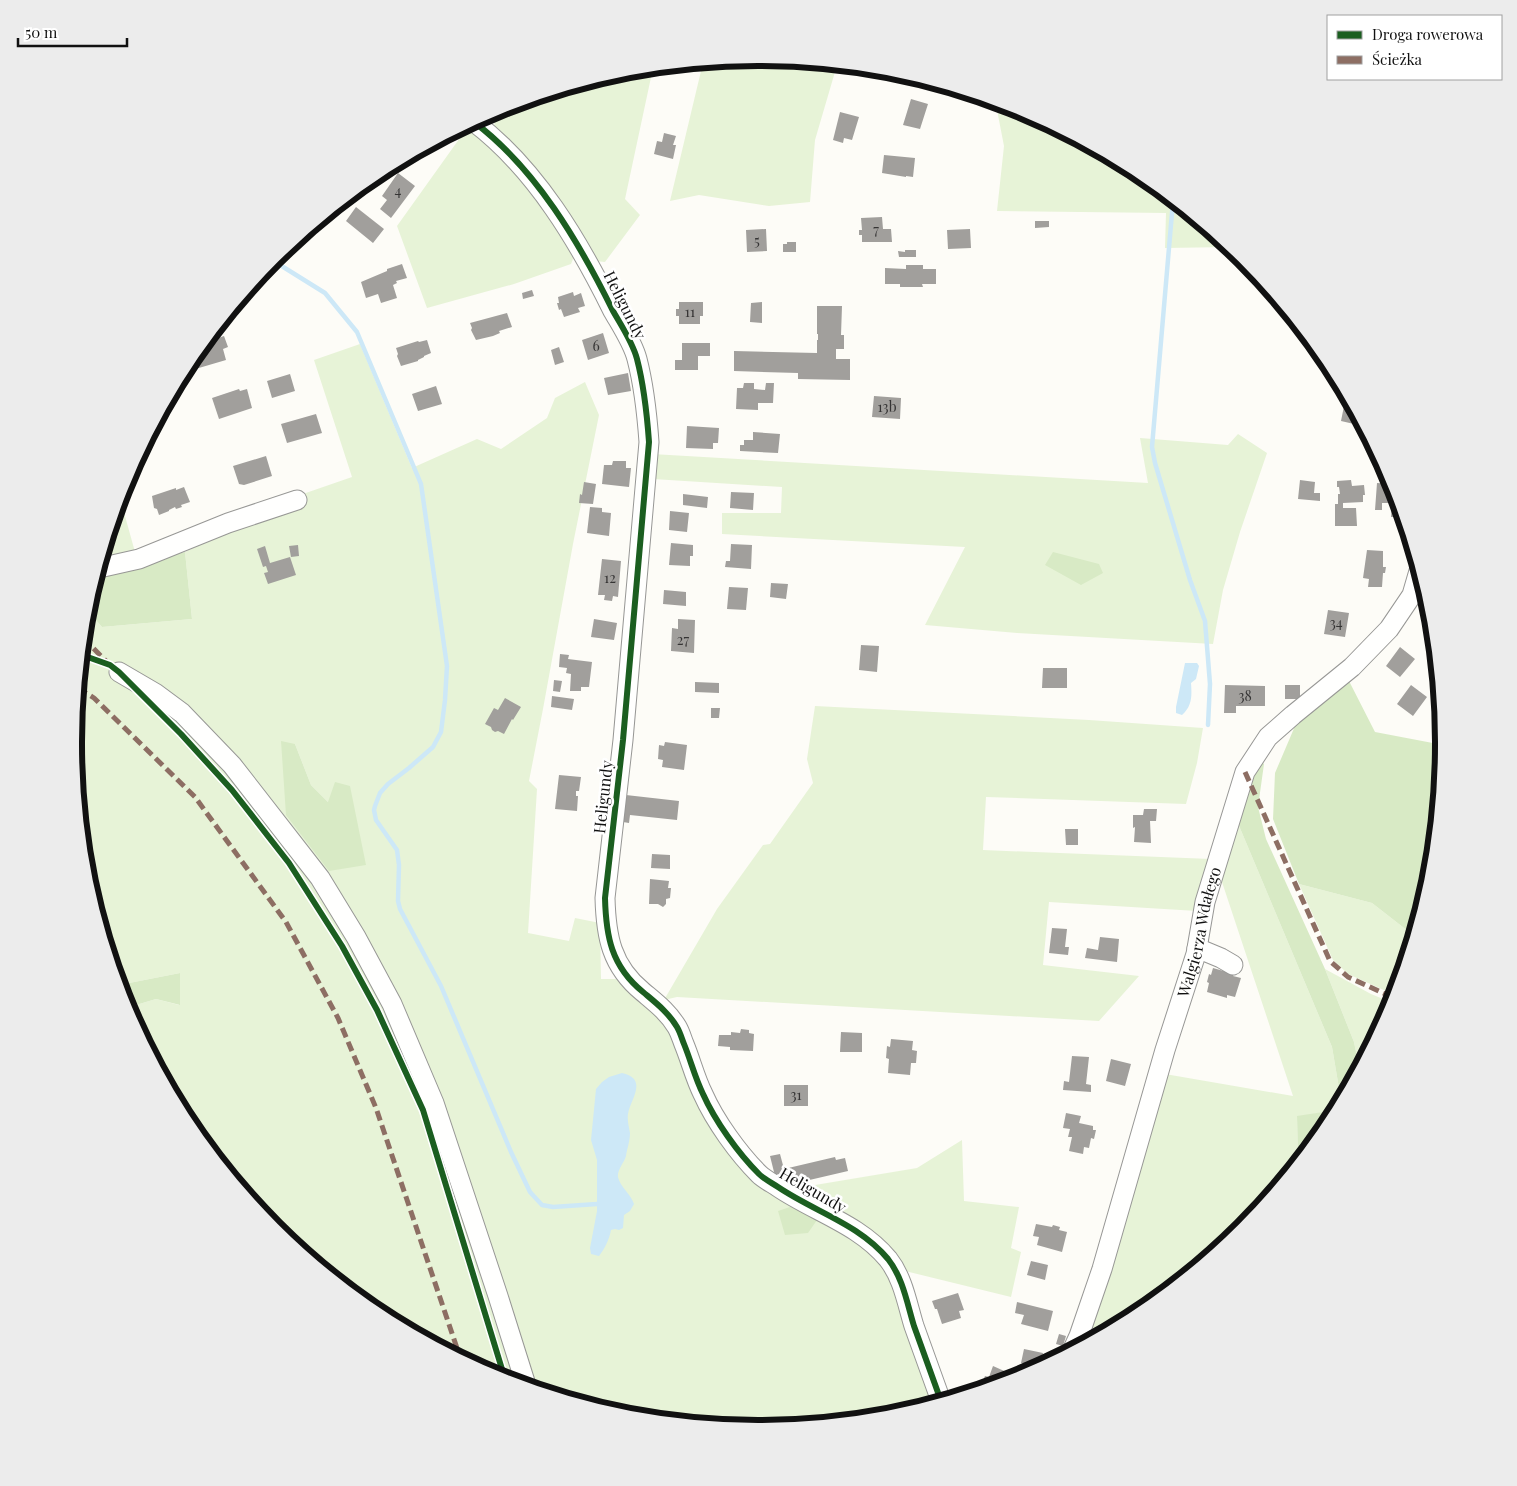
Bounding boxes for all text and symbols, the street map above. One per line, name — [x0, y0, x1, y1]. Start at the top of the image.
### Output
scale bar — [18, 15, 126, 47]
legend — [1327, 15, 1502, 80]
text: 50 m — [25, 22, 58, 42]
text: Droga rowerowa — [1372, 24, 1484, 44]
text: Ścieżka — [1372, 49, 1423, 69]
house number: 4 — [395, 181, 402, 200]
house number: 7 — [873, 220, 879, 239]
house number: 5 — [754, 231, 760, 250]
street label: Heligundy — [599, 267, 652, 342]
house number: 11 — [685, 302, 695, 321]
house number: 6 — [592, 336, 600, 355]
house number: 13b — [877, 397, 897, 416]
house number: 12 — [604, 568, 616, 587]
house number: 34 — [1329, 613, 1343, 632]
house number: 27 — [677, 630, 690, 649]
house number: 38 — [1238, 686, 1252, 705]
street label: Heligundy — [588, 759, 617, 835]
street label: Walgierza Wdałego — [1171, 864, 1225, 1001]
house number: 31 — [790, 1085, 802, 1104]
street label: Heligundy — [776, 1162, 850, 1217]

